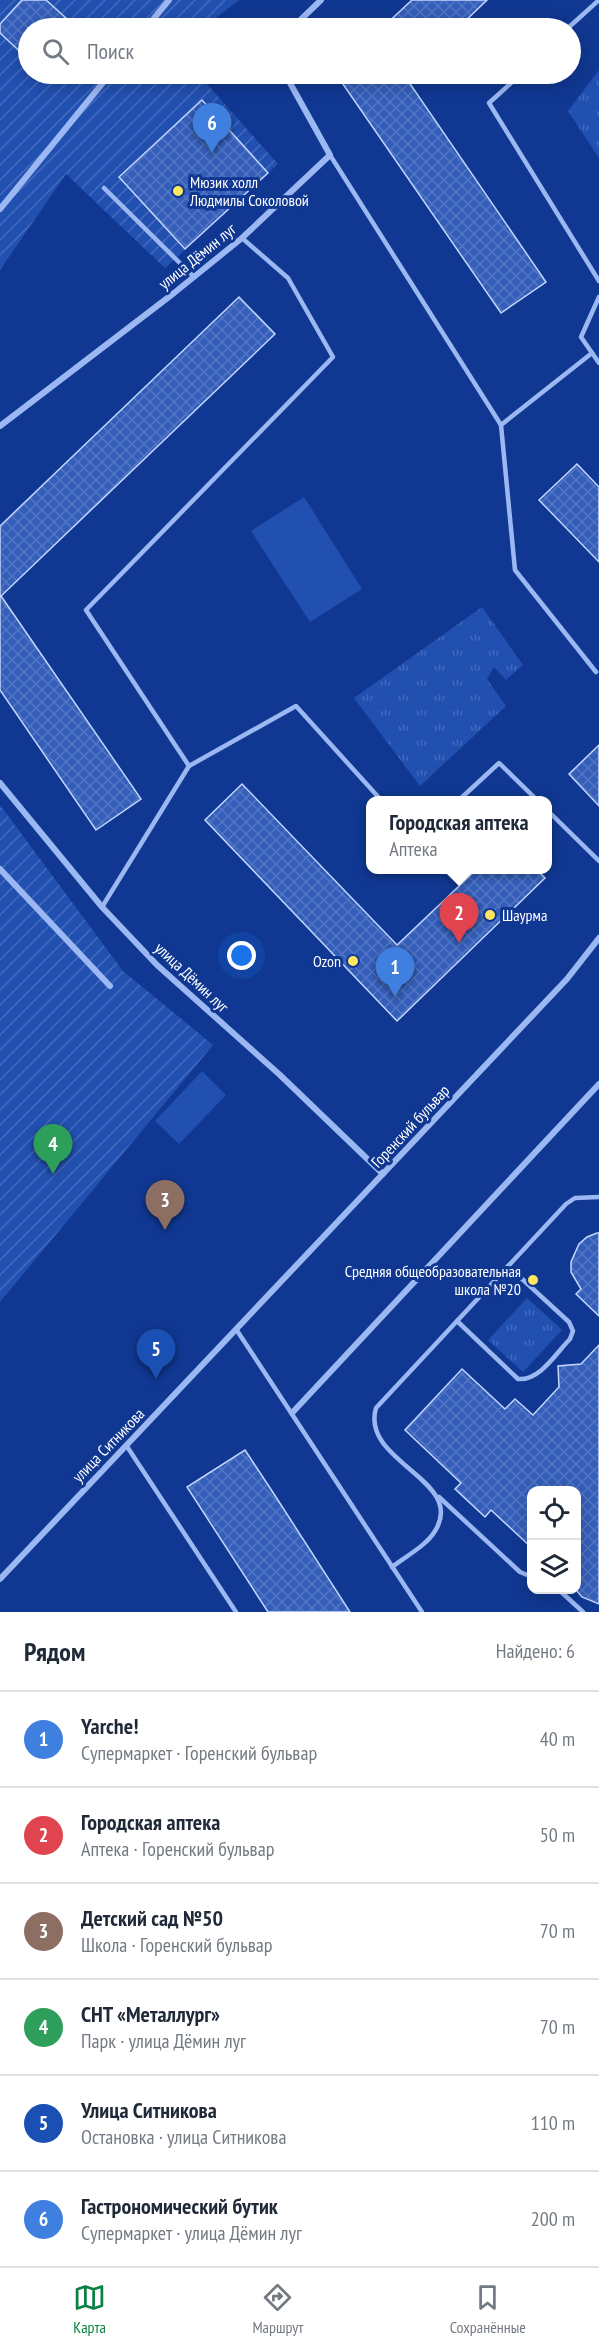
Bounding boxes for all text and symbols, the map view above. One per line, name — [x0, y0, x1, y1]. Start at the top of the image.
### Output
search box — [18, 18, 581, 84]
icon: search — [39, 35, 72, 68]
text: Поиск — [87, 37, 134, 65]
pin: 6 — [192, 104, 232, 153]
place label: Мюзик холл Людмилы Соколовой — [189, 172, 309, 210]
marker: Мюзик холл Людмилы Соколовой — [171, 184, 185, 198]
street label: улица Дёмин луг — [154, 219, 240, 293]
popup — [366, 796, 552, 874]
text: Городская аптека — [389, 808, 529, 836]
text: Аптека — [389, 836, 438, 862]
pin: 2 — [440, 894, 478, 943]
place label: Шаурма — [502, 905, 547, 925]
marker: Шаурма — [483, 908, 497, 922]
street label: улица Дёмин луг — [151, 938, 233, 1017]
your location — [227, 941, 256, 970]
pin: 1 — [376, 948, 414, 997]
place label: Ozon — [313, 951, 341, 971]
marker: Ozon — [346, 954, 360, 968]
street label: Горенский бульвар — [367, 1080, 453, 1172]
pin: 4 — [34, 1124, 72, 1174]
pin: 3 — [146, 1180, 184, 1230]
place label: Средняя общеобразовательная школа №20 — [345, 1261, 521, 1299]
marker: Средняя общеобразовательная школа №20 — [526, 1273, 540, 1287]
pin: 5 — [136, 1330, 176, 1379]
street label: улица Ситникова — [68, 1404, 148, 1486]
map controls — [527, 1486, 581, 1594]
button: locate — [527, 1486, 581, 1540]
button: layers — [527, 1540, 581, 1594]
text: Рядом — [24, 1635, 85, 1668]
text: Найдено: 6 — [496, 1638, 575, 1664]
text: Yarche! — [81, 1712, 139, 1740]
text: 1 — [39, 1726, 48, 1752]
text: 40 m — [540, 1726, 575, 1752]
text: Супермаркет · Горенский бульвар — [81, 1740, 317, 1766]
text: Городская аптека — [81, 1808, 220, 1836]
text: 2 — [39, 1822, 48, 1848]
text: 50 m — [540, 1822, 575, 1848]
text: Аптека · Горенский бульвар — [81, 1836, 274, 1862]
text: Детский сад №50 — [81, 1904, 223, 1932]
text: 3 — [39, 1918, 48, 1944]
text: 70 m — [540, 1918, 575, 1944]
text: Школа · Горенский бульвар — [81, 1932, 273, 1958]
text: СНТ «Металлург» — [81, 2000, 220, 2028]
text: 4 — [39, 2014, 48, 2040]
text: 70 m — [540, 2014, 575, 2040]
text: Парк · улица Дёмин луг — [81, 2028, 246, 2054]
text: Улица Ситникова — [81, 2096, 217, 2124]
text: 5 — [39, 2110, 48, 2136]
text: 110 m — [531, 2110, 575, 2136]
text: Остановка · улица Ситникова — [81, 2124, 286, 2150]
text: Гастрономический бутик — [81, 2192, 278, 2220]
text: 6 — [39, 2206, 48, 2232]
text: 200 m — [531, 2206, 575, 2232]
text: Супермаркет · улица Дёмин луг — [81, 2220, 302, 2246]
tab: Карта — [73, 2281, 106, 2337]
tab: Маршрут — [252, 2281, 303, 2337]
tab: Сохранённые — [450, 2281, 526, 2337]

